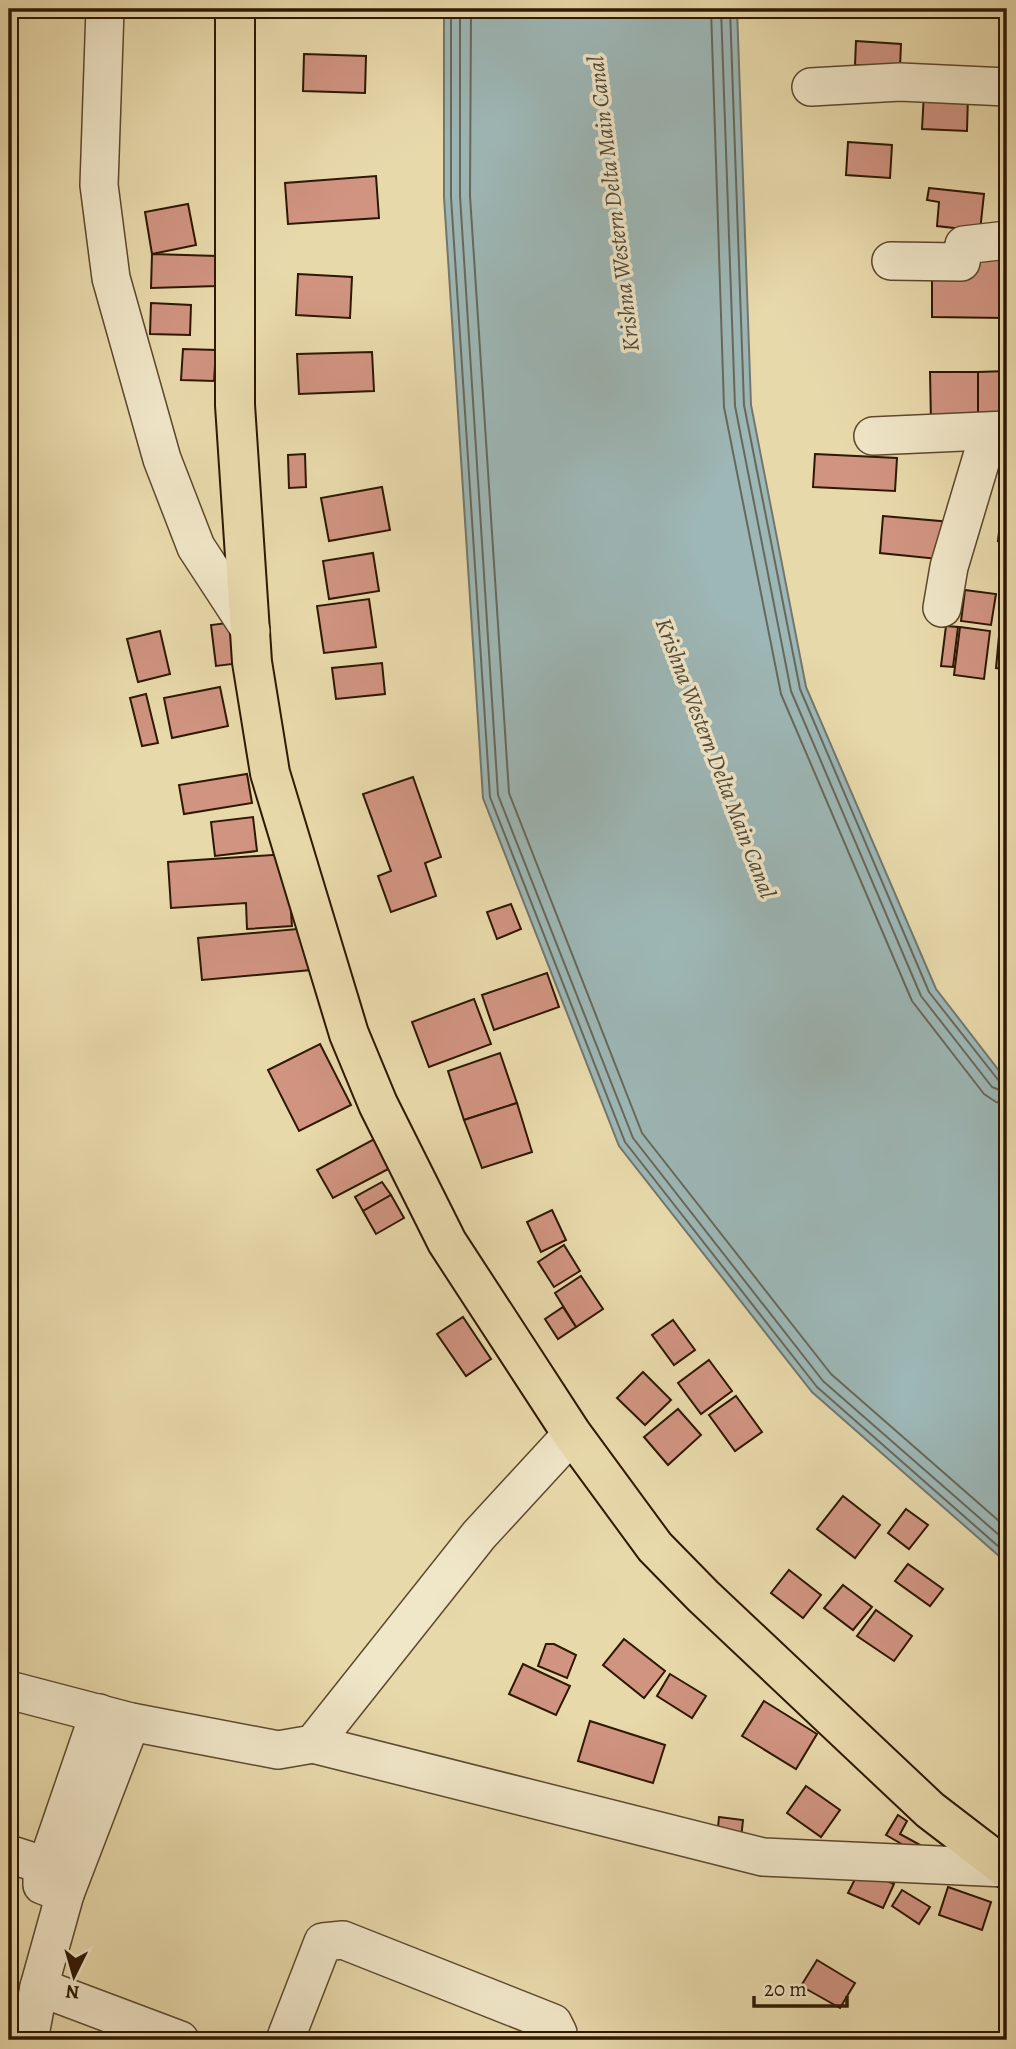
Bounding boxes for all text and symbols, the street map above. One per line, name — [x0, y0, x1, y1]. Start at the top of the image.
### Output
water label: Krishna Western Delta Main Canal — [580, 54, 647, 354]
water label: Krishna Western Delta Main Canal — [648, 614, 783, 903]
north arrow — [38, 1940, 108, 2010]
scale bar — [754, 1965, 846, 2009]
text: 20 m — [764, 1975, 807, 2003]
text: N — [64, 1978, 81, 2005]

